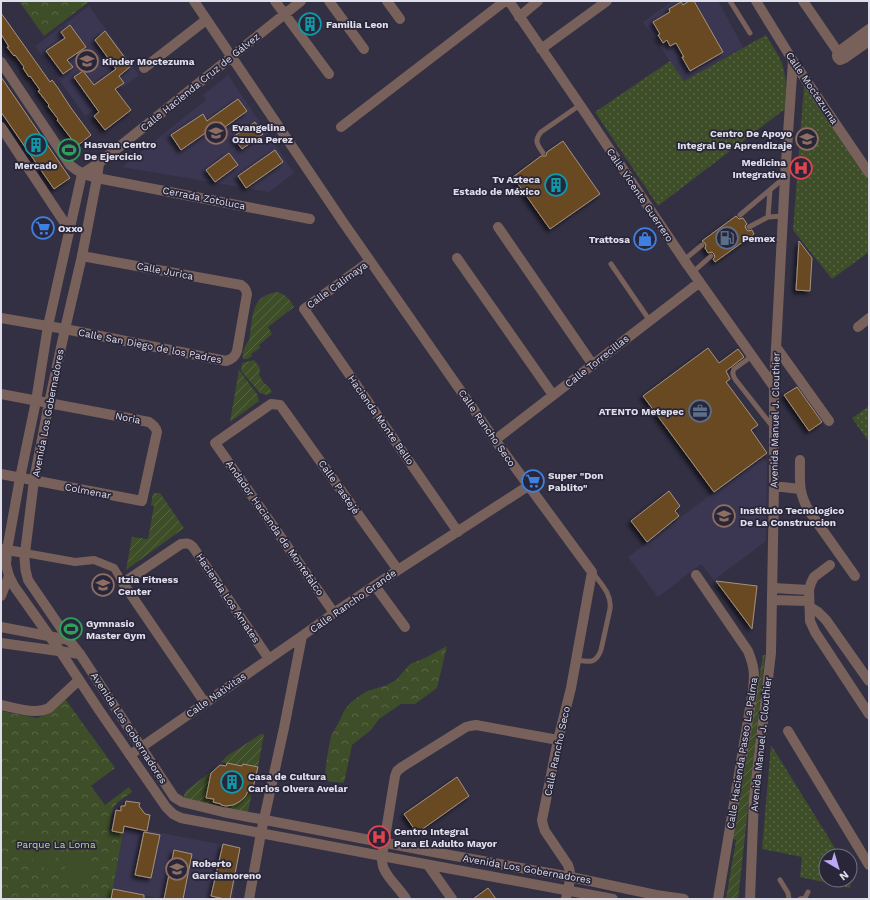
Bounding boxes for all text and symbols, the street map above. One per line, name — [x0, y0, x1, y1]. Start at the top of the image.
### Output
building icon: Familia Leon — [297, 11, 323, 37]
place label: Familia Leon — [326, 19, 388, 30]
street label: Calle Hacienda Cruz de Gálvez — [138, 31, 262, 133]
school or university icon: Kinder Moctezuma — [74, 48, 100, 74]
street label: Calle Moctezuma — [784, 50, 840, 126]
place label: Kinder Moctezuma — [102, 56, 195, 67]
school or university icon: Evangelina Ozuna Perez — [203, 120, 229, 146]
place label: Evangelina Ozuna Perez — [232, 122, 293, 145]
school or university icon: Centro De Apoyo Integral De Aprendizaje — [794, 126, 820, 152]
place label: Centro De Apoyo Integral De Aprendizaje — [677, 128, 792, 151]
building icon: Mercado — [23, 132, 49, 158]
sports icon: Hasvan Centro De Ejercicio — [56, 137, 82, 163]
place label: Hasvan Centro De Ejercicio — [84, 139, 156, 162]
street label: Calle Vicente Guerrero — [605, 146, 675, 244]
hospital icon: Medicina Integrativa — [788, 155, 814, 181]
place label: Medicina Integrativa — [733, 157, 786, 180]
place label: Mercado — [15, 160, 57, 171]
building icon: Tv Azteca Estado de México — [543, 172, 569, 198]
place label: Tv Azteca Estado de México — [453, 174, 540, 197]
street label: Cerrada Zotoluca — [162, 185, 247, 211]
supermarket icon: Oxxo — [30, 215, 56, 241]
place label: Oxxo — [58, 223, 83, 234]
fuel station icon: Pemex — [714, 225, 740, 251]
shop icon: Trattosa — [632, 226, 658, 252]
place label: Pemex — [742, 233, 775, 244]
place label: Trattosa — [589, 234, 630, 245]
street label: Calle Calimaya — [305, 259, 369, 311]
street label: Calle Jurica — [136, 260, 195, 282]
street label: Calle San Diego de los Padres — [77, 327, 223, 365]
street label: Calle Torrecillas — [563, 333, 631, 389]
street label: Avenida Los Gobernadores — [30, 348, 66, 478]
street label: Avenida Manuel J. Clouthier — [768, 352, 782, 488]
street label: Hacienda Monte Bello — [346, 373, 416, 467]
street label: Calle Rancho Seco — [456, 387, 518, 469]
office icon: ATENTO Metepec — [687, 398, 713, 424]
place label: ATENTO Metepec — [599, 406, 684, 417]
street label: Noria — [114, 410, 142, 426]
street label: Andador Hacienda de Montefalco — [224, 458, 326, 598]
street label: Calle Pastejé — [316, 458, 362, 516]
supermarket icon: Super "Don Pablito" — [520, 468, 546, 494]
place label: Super "Don Pablito" — [548, 470, 604, 493]
street label: Colmenar — [64, 481, 112, 501]
school or university icon: Instituto Tecnologico De La Construccion — [711, 503, 737, 529]
place label: Instituto Tecnologico De La Construccion — [740, 505, 844, 528]
street label: Hacienda Los Amates — [194, 551, 262, 645]
street label: Calle Rancho Grande — [308, 567, 398, 635]
school or university icon: Itzia Fitness Center — [90, 572, 116, 598]
place label: Itzia Fitness Center — [118, 574, 179, 597]
sports icon: Gymnasio Master Gym — [58, 616, 84, 642]
place label: Gymnasio Master Gym — [86, 618, 146, 641]
street label: Avenida Los Gobernadores — [89, 670, 169, 786]
street label: Calle Nativitas — [184, 670, 248, 720]
street label: Calle Hacienda Paseo La Palma — [725, 676, 759, 829]
street label: Avenida Manuel J. Clouthier — [748, 676, 774, 812]
street label: Calle Rancho Seco — [542, 705, 572, 797]
building icon: Casa de Cultura Carlos Olvera Avelar — [219, 769, 245, 795]
place label: Casa de Cultura Carlos Olvera Avelar — [248, 771, 348, 794]
hospital icon: Centro Integral Para El Adulto Mayor — [366, 824, 392, 850]
place label: Centro Integral Para El Adulto Mayor — [394, 826, 498, 849]
park label: Parque La Loma — [16, 839, 96, 850]
north arrow — [818, 848, 858, 888]
street label: Avenida Los Gobernadores — [462, 852, 592, 886]
school or university icon: Roberto Garciamoreno — [164, 856, 190, 882]
place label: Roberto Garciamoreno — [192, 858, 261, 881]
text: N — [837, 868, 851, 883]

